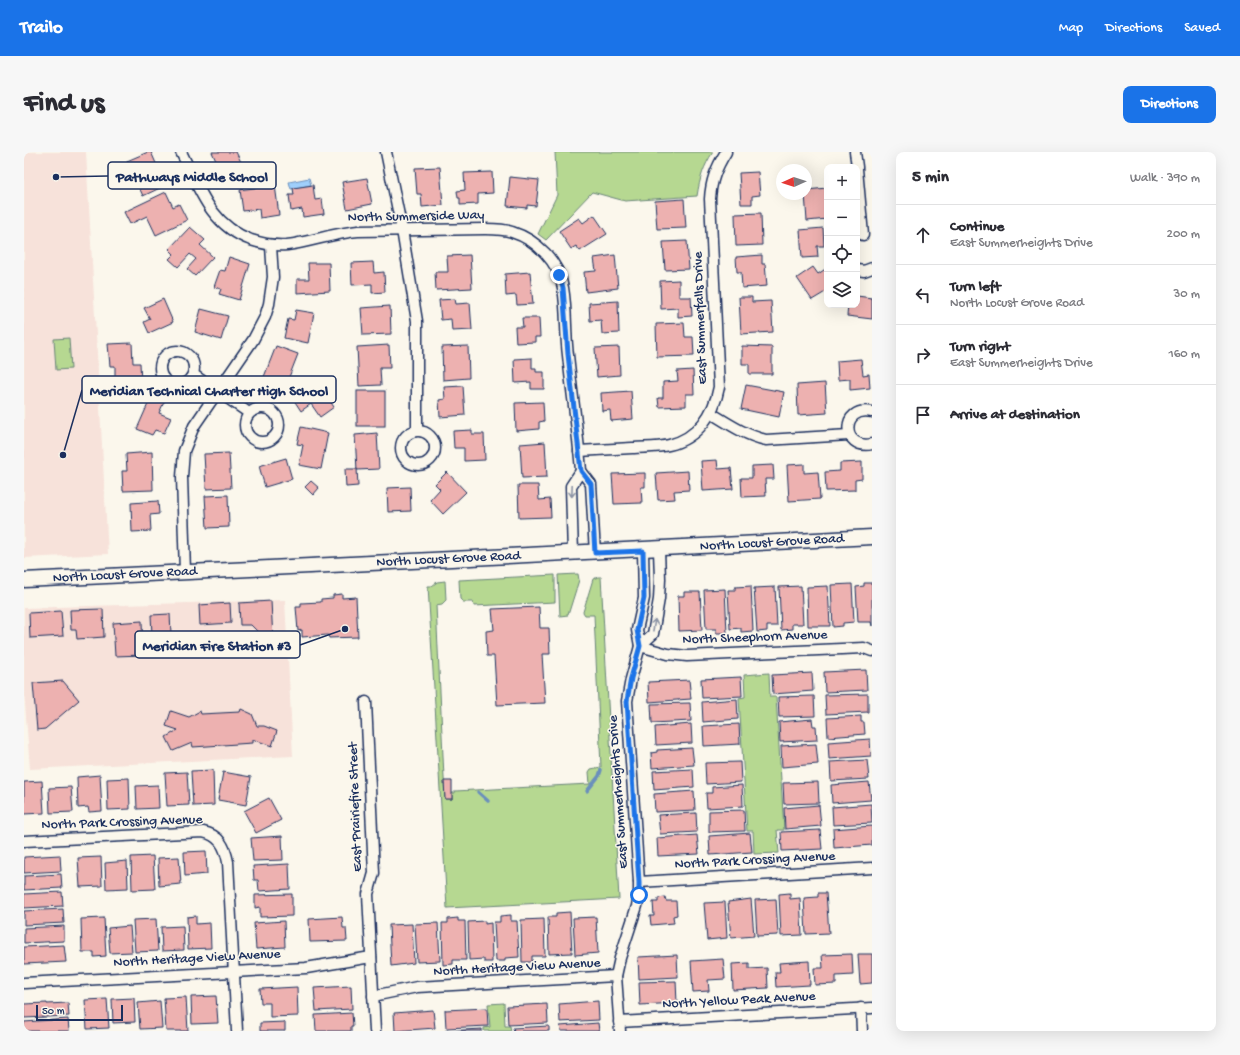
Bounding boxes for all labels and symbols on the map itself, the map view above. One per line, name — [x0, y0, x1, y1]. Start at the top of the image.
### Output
callout: Pathways Middle School — [108, 162, 276, 189]
north arrow — [776, 164, 812, 200]
text: Pathways Middle School — [115, 169, 269, 187]
street label: North Summerside Way — [348, 207, 485, 227]
street label: East Summerfalls Drive — [690, 250, 712, 385]
route end — [550, 266, 568, 284]
callout: Meridian Technical Charter High School — [82, 376, 336, 403]
text: Meridian Technical Charter High School — [90, 383, 329, 401]
one-way arrow — [568, 484, 575, 497]
street label: North Locust Grove Road — [700, 530, 846, 555]
street label: North Locust Grove Road — [376, 547, 523, 571]
street label: North Locust Grove Road — [52, 563, 199, 587]
one-way arrow — [651, 619, 659, 632]
street label: North Sheephorn Avenue — [682, 627, 829, 649]
callout: Meridian Fire Station #3 — [135, 631, 300, 658]
text: Meridian Fire Station #3 — [142, 638, 292, 656]
street label: East Summerheights Drive — [605, 714, 633, 869]
street label: East Prairiefire Street — [345, 741, 367, 872]
street label: North Park Crossing Avenue — [41, 812, 204, 834]
street label: North Park Crossing Avenue — [674, 848, 837, 874]
route start — [630, 886, 648, 904]
street label: North Heritage View Avenue — [113, 946, 282, 972]
street label: North Heritage View Avenue — [433, 955, 602, 981]
street label: North Yellow Peak Avenue — [662, 988, 817, 1014]
scale bar — [36, 1003, 123, 1022]

